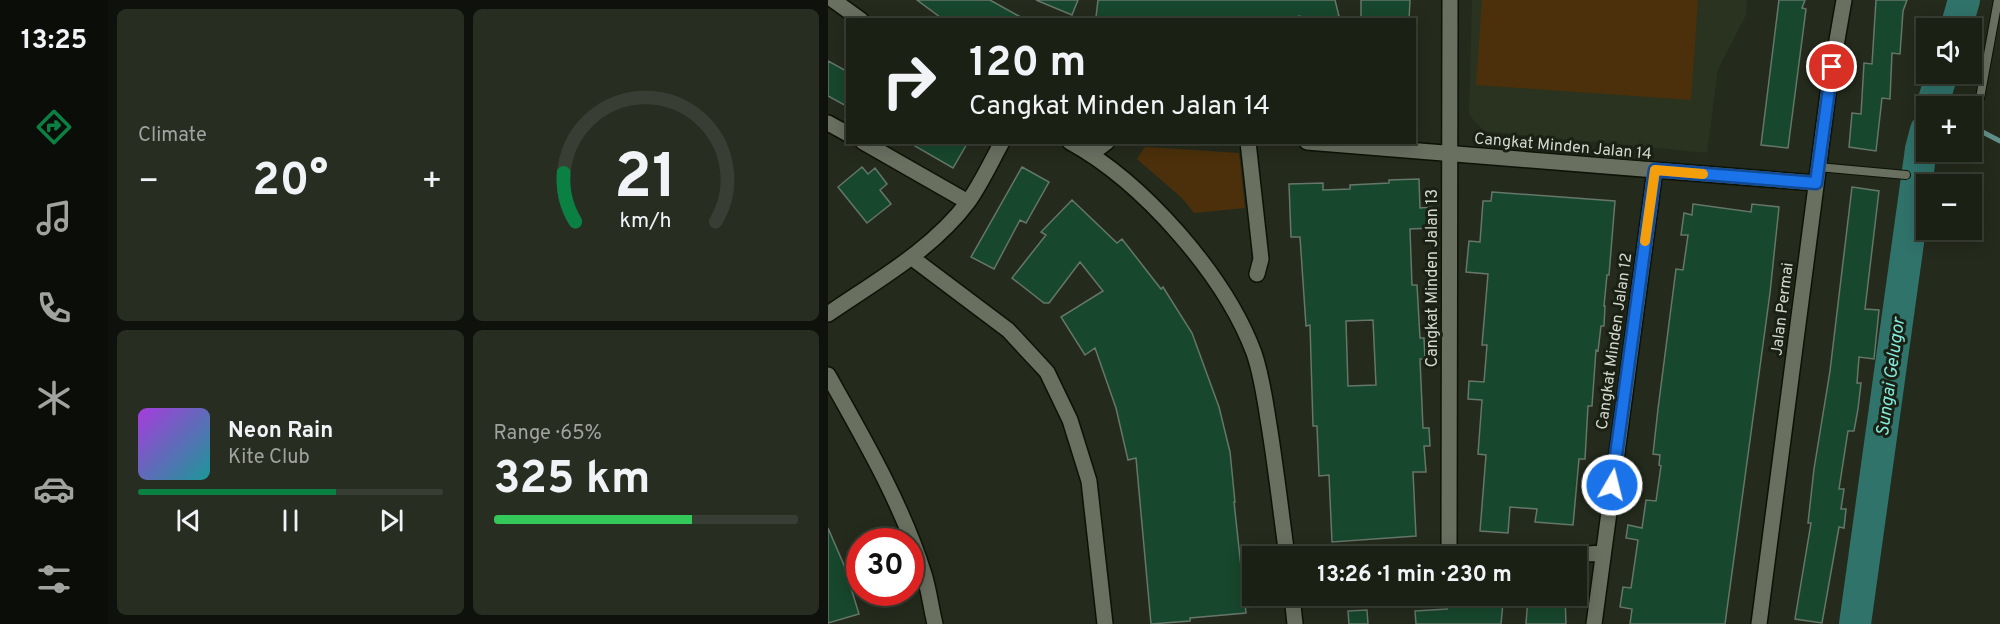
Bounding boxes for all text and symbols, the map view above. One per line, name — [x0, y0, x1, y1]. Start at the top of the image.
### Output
map controls — [1916, 18, 1982, 240]
button: sound — [1916, 18, 1982, 84]
text: 13:25 — [21, 24, 87, 58]
text: 120 m — [969, 38, 1086, 91]
pin — [1806, 41, 1857, 92]
icon: right — [870, 42, 948, 120]
icon: arrive — [1815, 50, 1848, 83]
text: Cangkat Minden Jalan 14 — [969, 90, 1270, 124]
button: + — [1916, 96, 1982, 162]
icon: directions — [33, 106, 75, 148]
text: Climate — [138, 123, 207, 149]
street label: Cangkat Minden Jalan 14 — [1473, 129, 1653, 165]
text: 21 — [614, 141, 677, 220]
text: 20° — [252, 154, 328, 211]
text: − — [138, 162, 159, 204]
text: + — [421, 162, 442, 204]
button: − — [1916, 174, 1982, 240]
street label: Cangkat Minden Jalan 13 — [1423, 189, 1443, 367]
icon: music — [33, 197, 75, 239]
text: km/h — [620, 208, 672, 235]
street label: Cangkat Minden Jalan 12 — [1593, 251, 1637, 431]
street label: Jalan Permai — [1767, 261, 1799, 357]
icon: phone — [33, 287, 75, 329]
water label: Sungai Gelugor — [1872, 314, 1911, 438]
icon: climate — [33, 377, 75, 419]
text: Neon Rain — [228, 418, 333, 445]
text: Range · 65% — [494, 421, 602, 447]
text: Kite Club — [228, 445, 310, 471]
text: 325 km — [494, 452, 651, 509]
position arrow — [1580, 453, 1644, 517]
icon: car — [33, 468, 75, 510]
icon: previous — [172, 504, 205, 537]
icon: pause — [274, 504, 307, 537]
icon: next — [375, 504, 408, 537]
speed limit sign: 30 — [846, 528, 924, 606]
icon: filters — [33, 558, 75, 600]
text: 13:26 · 1 min · 230 m — [1317, 562, 1512, 589]

